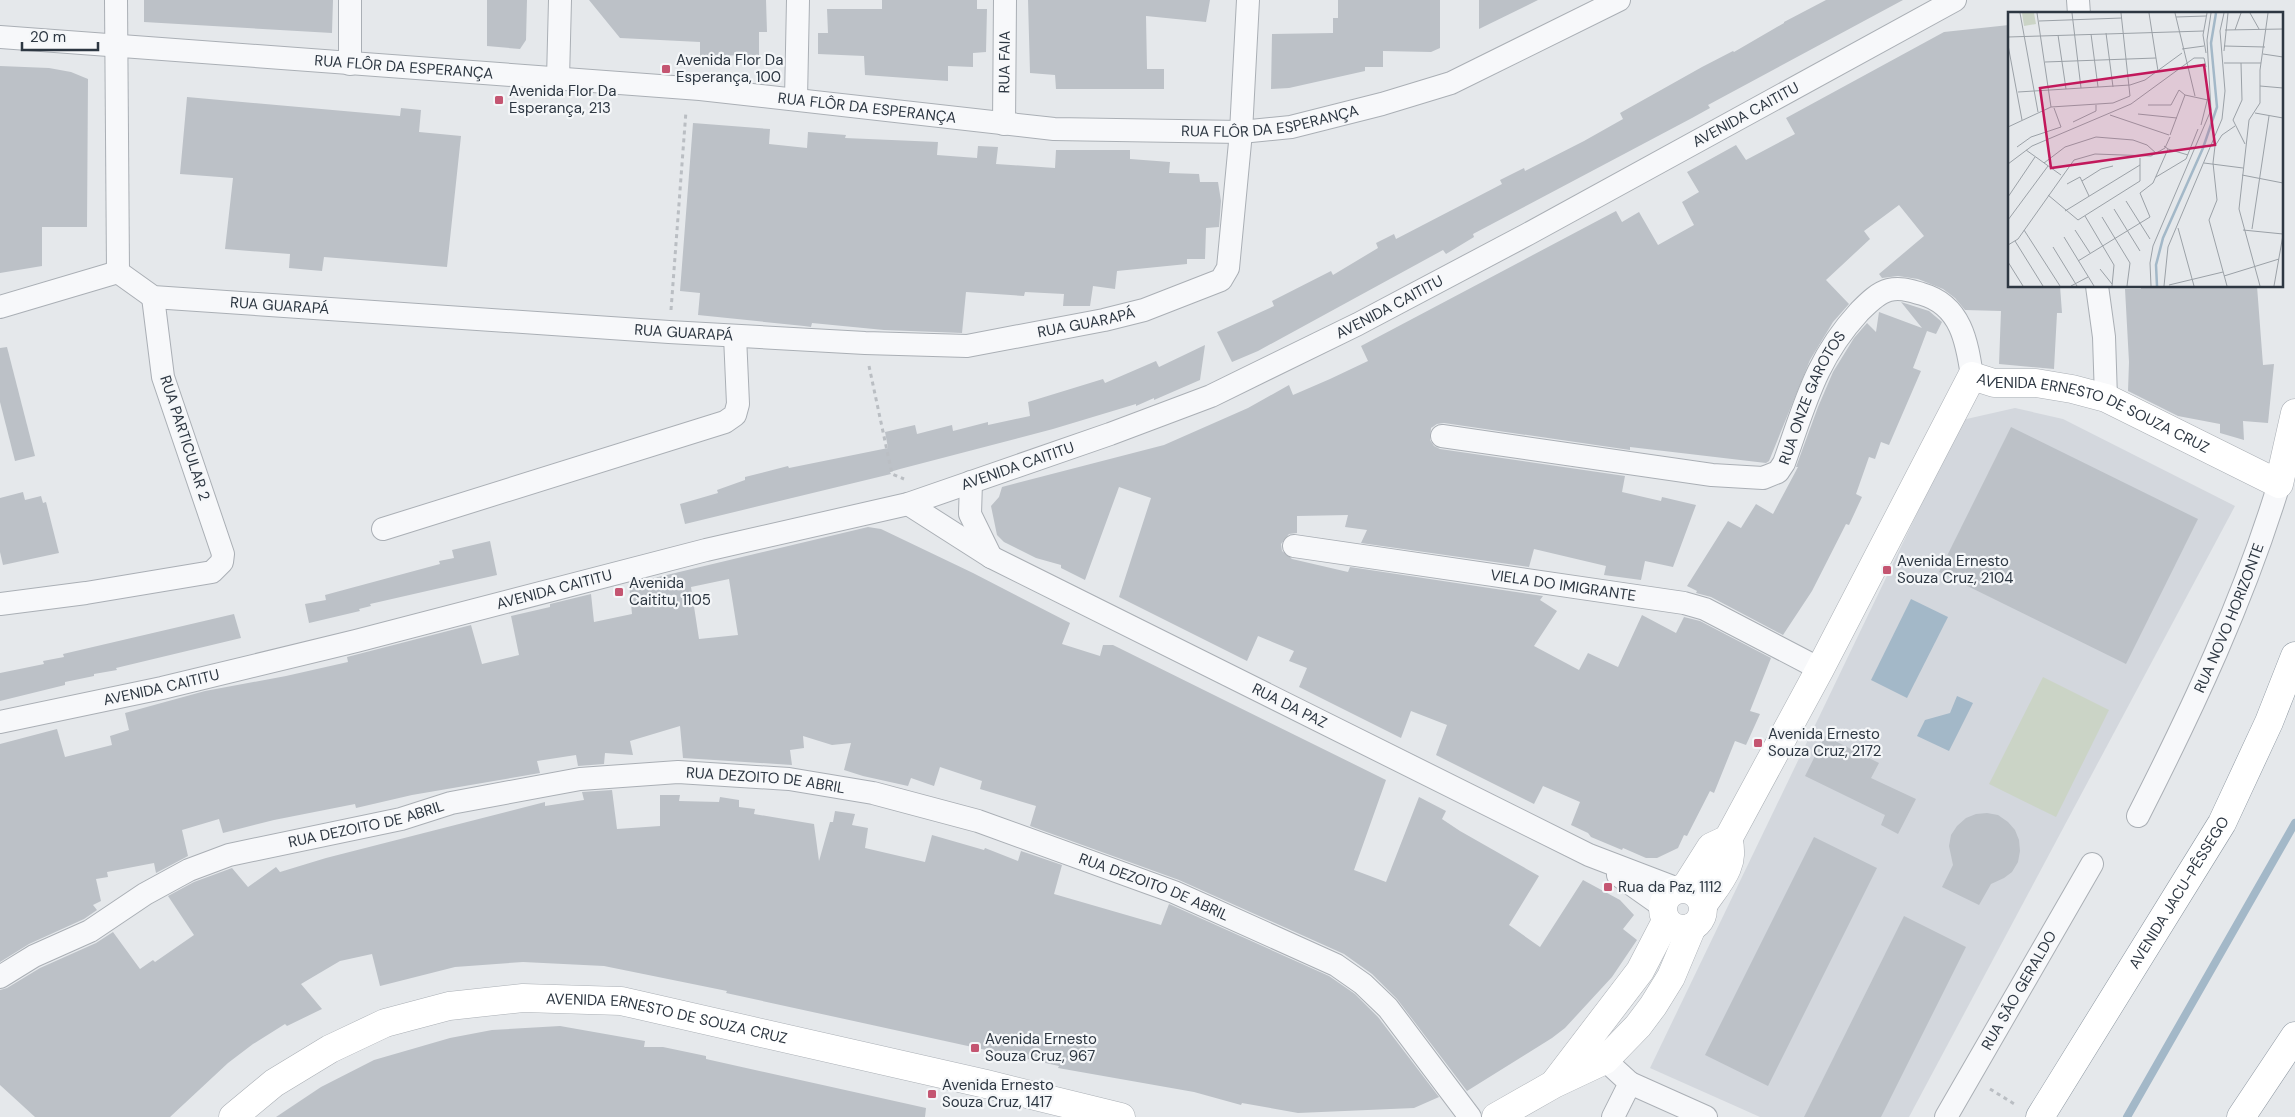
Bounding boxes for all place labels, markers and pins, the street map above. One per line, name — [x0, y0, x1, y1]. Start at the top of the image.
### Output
place label: Avenida Flor Da Esperança, 100 — [676, 50, 783, 87]
marker: Avenida Flor Da Esperança, 100 — [660, 63, 672, 75]
place label: Avenida Flor Da Esperança, 213 — [509, 81, 616, 118]
marker: Avenida Flor Da Esperança, 213 — [493, 94, 505, 106]
place label: Avenida Ernesto Souza Cruz, 2104 — [1897, 551, 2013, 588]
marker: Avenida Ernesto Souza Cruz, 2104 — [1881, 564, 1893, 576]
place label: Avenida Caititu, 1105 — [629, 573, 711, 610]
marker: Avenida Caititu, 1105 — [613, 586, 625, 598]
place label: Avenida Ernesto Souza Cruz, 2172 — [1768, 724, 1881, 761]
marker: Avenida Ernesto Souza Cruz, 2172 — [1752, 737, 1764, 749]
place label: Rua da Paz, 1112 — [1618, 877, 1722, 897]
marker: Rua da Paz, 1112 — [1602, 881, 1614, 893]
place label: Avenida Ernesto Souza Cruz, 967 — [985, 1029, 1097, 1066]
marker: Avenida Ernesto Souza Cruz, 967 — [969, 1042, 981, 1054]
place label: Avenida Ernesto Souza Cruz, 1417 — [942, 1075, 1054, 1112]
marker: Avenida Ernesto Souza Cruz, 1417 — [926, 1088, 938, 1100]

